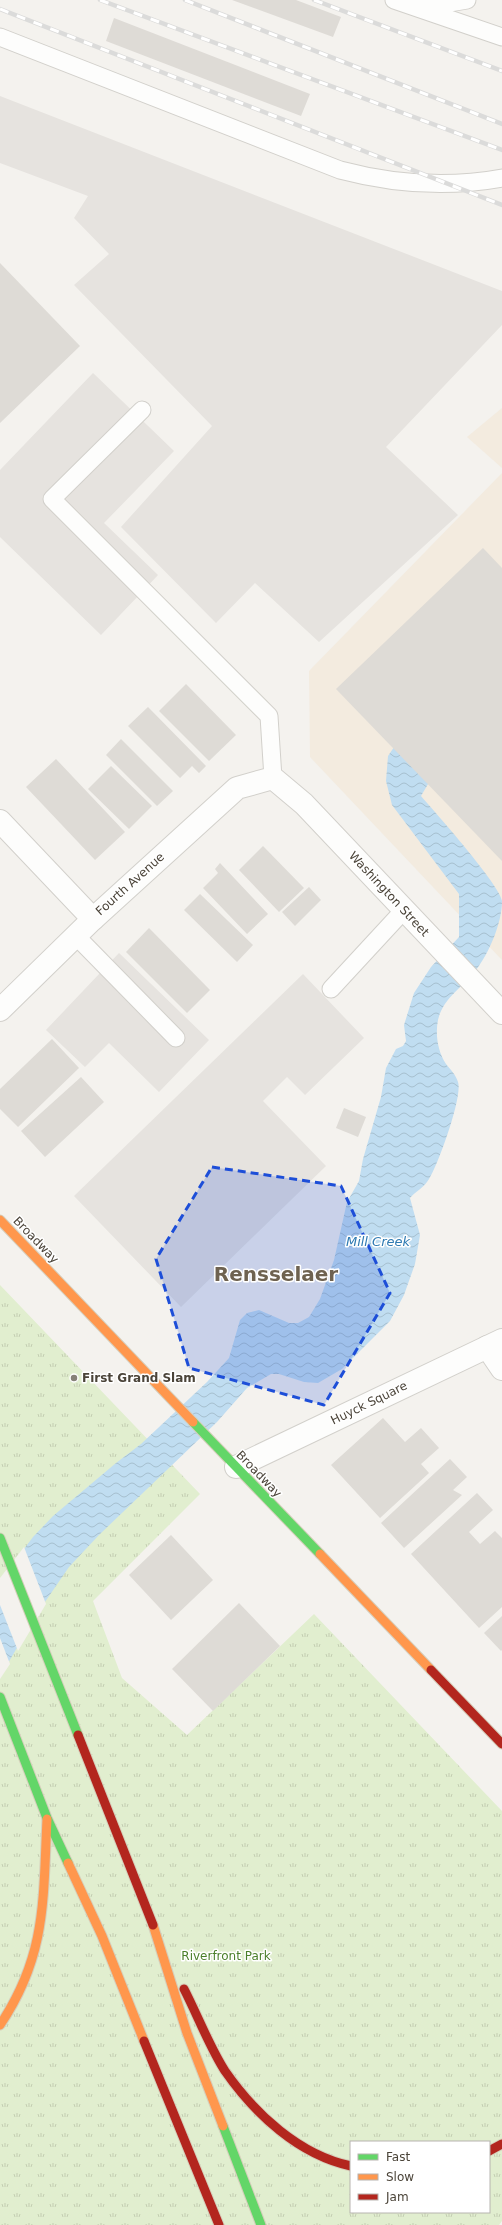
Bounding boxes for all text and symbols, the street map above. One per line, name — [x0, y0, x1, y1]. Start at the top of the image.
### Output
street label: Washington Street — [346, 849, 432, 940]
street label: Fourth Avenue — [93, 850, 167, 918]
street label: Broadway — [10, 1214, 62, 1266]
water label: Mill Creek — [346, 1234, 411, 1249]
district label: Rensselaer — [214, 1262, 338, 1286]
place label: First Grand Slam — [82, 1371, 196, 1385]
marker: First Grand Slam — [69, 1373, 79, 1383]
street label: Huyck Square — [328, 1378, 410, 1428]
street label: Broadway — [233, 1448, 285, 1500]
park label: Riverfront Park — [181, 1949, 271, 1963]
legend — [350, 2141, 490, 2213]
text: Fast — [386, 2150, 410, 2164]
text: Slow — [386, 2170, 414, 2184]
text: Jam — [385, 2190, 409, 2204]

